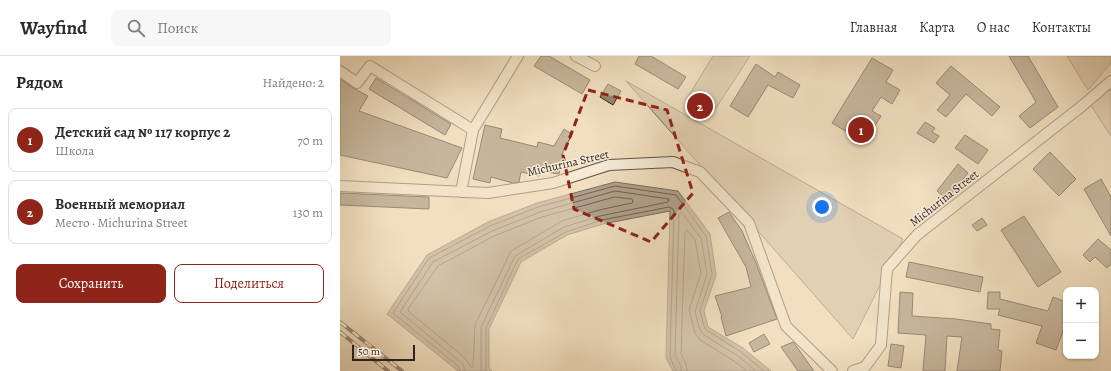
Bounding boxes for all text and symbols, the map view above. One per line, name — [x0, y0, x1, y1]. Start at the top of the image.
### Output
search box — [111, 10, 391, 46]
text: Wayfind — [20, 15, 87, 41]
icon: search — [125, 17, 147, 39]
text: Поиск — [157, 18, 198, 38]
text: Главная — [850, 18, 897, 37]
text: Карта — [919, 18, 955, 37]
text: О нас — [977, 18, 1010, 37]
text: Контакты — [1032, 18, 1091, 37]
text: Рядом — [16, 71, 63, 94]
text: Найдено: 2 — [263, 74, 324, 91]
pin: 2 — [687, 91, 713, 121]
pin: 1 — [848, 115, 874, 145]
text: Детский сад № 117 корпус 2 — [55, 122, 230, 142]
text: 1 — [28, 132, 32, 149]
text: 70 m — [297, 132, 323, 149]
text: Школа — [55, 142, 94, 159]
street label: Michurina Street — [526, 146, 610, 180]
street label: Michurina Street — [906, 166, 982, 230]
text: Военный мемориал — [55, 194, 185, 214]
your location — [812, 197, 832, 217]
text: 2 — [27, 204, 33, 221]
text: 130 m — [293, 204, 323, 221]
text: Место · Michurina Street — [55, 214, 188, 231]
button: Сохранить — [16, 264, 166, 303]
button: Поделиться — [174, 264, 324, 303]
map controls — [1063, 287, 1099, 359]
button: + — [1063, 287, 1099, 323]
button: − — [1063, 323, 1099, 359]
scale bar — [352, 343, 415, 362]
text: 50 m — [358, 344, 380, 359]

